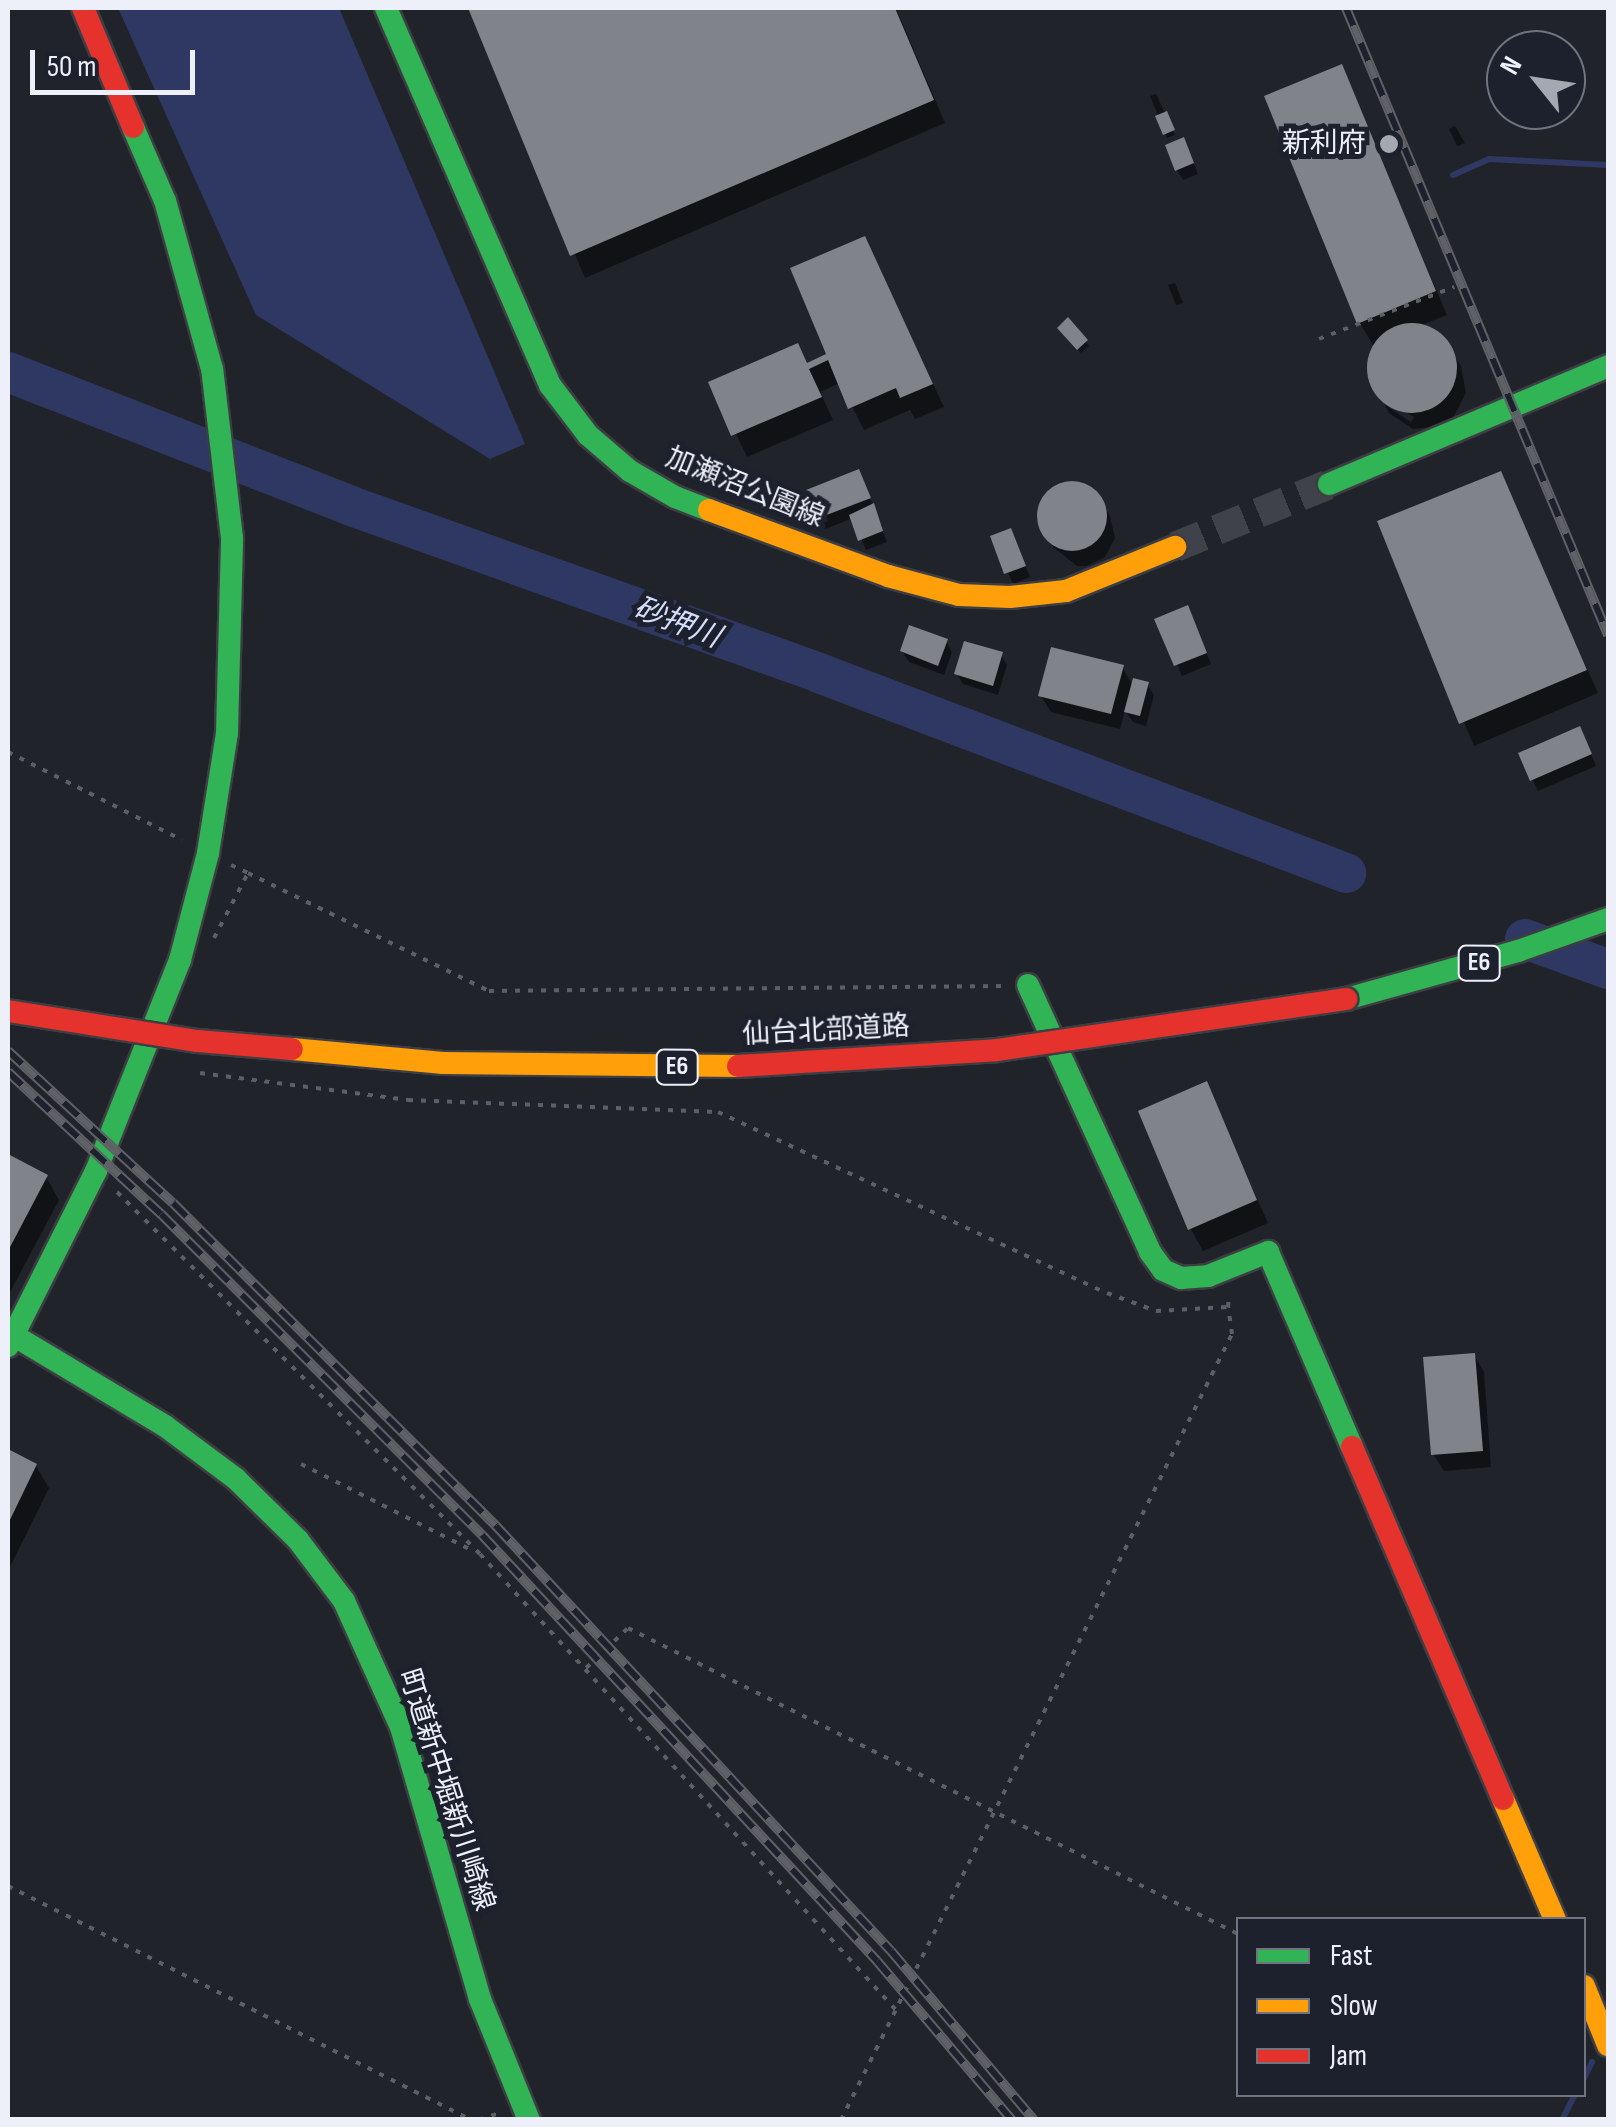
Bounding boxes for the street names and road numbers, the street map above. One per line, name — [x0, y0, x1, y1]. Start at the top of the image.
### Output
street label: 加瀬沼公園線 — [661, 441, 829, 535]
road number: E6 — [1456, 943, 1502, 983]
street label: 仙台北部道路 — [741, 1010, 911, 1052]
road number: E6 — [654, 1047, 700, 1087]
street label: 町道新中堀新川崎線 — [391, 1665, 501, 1915]

